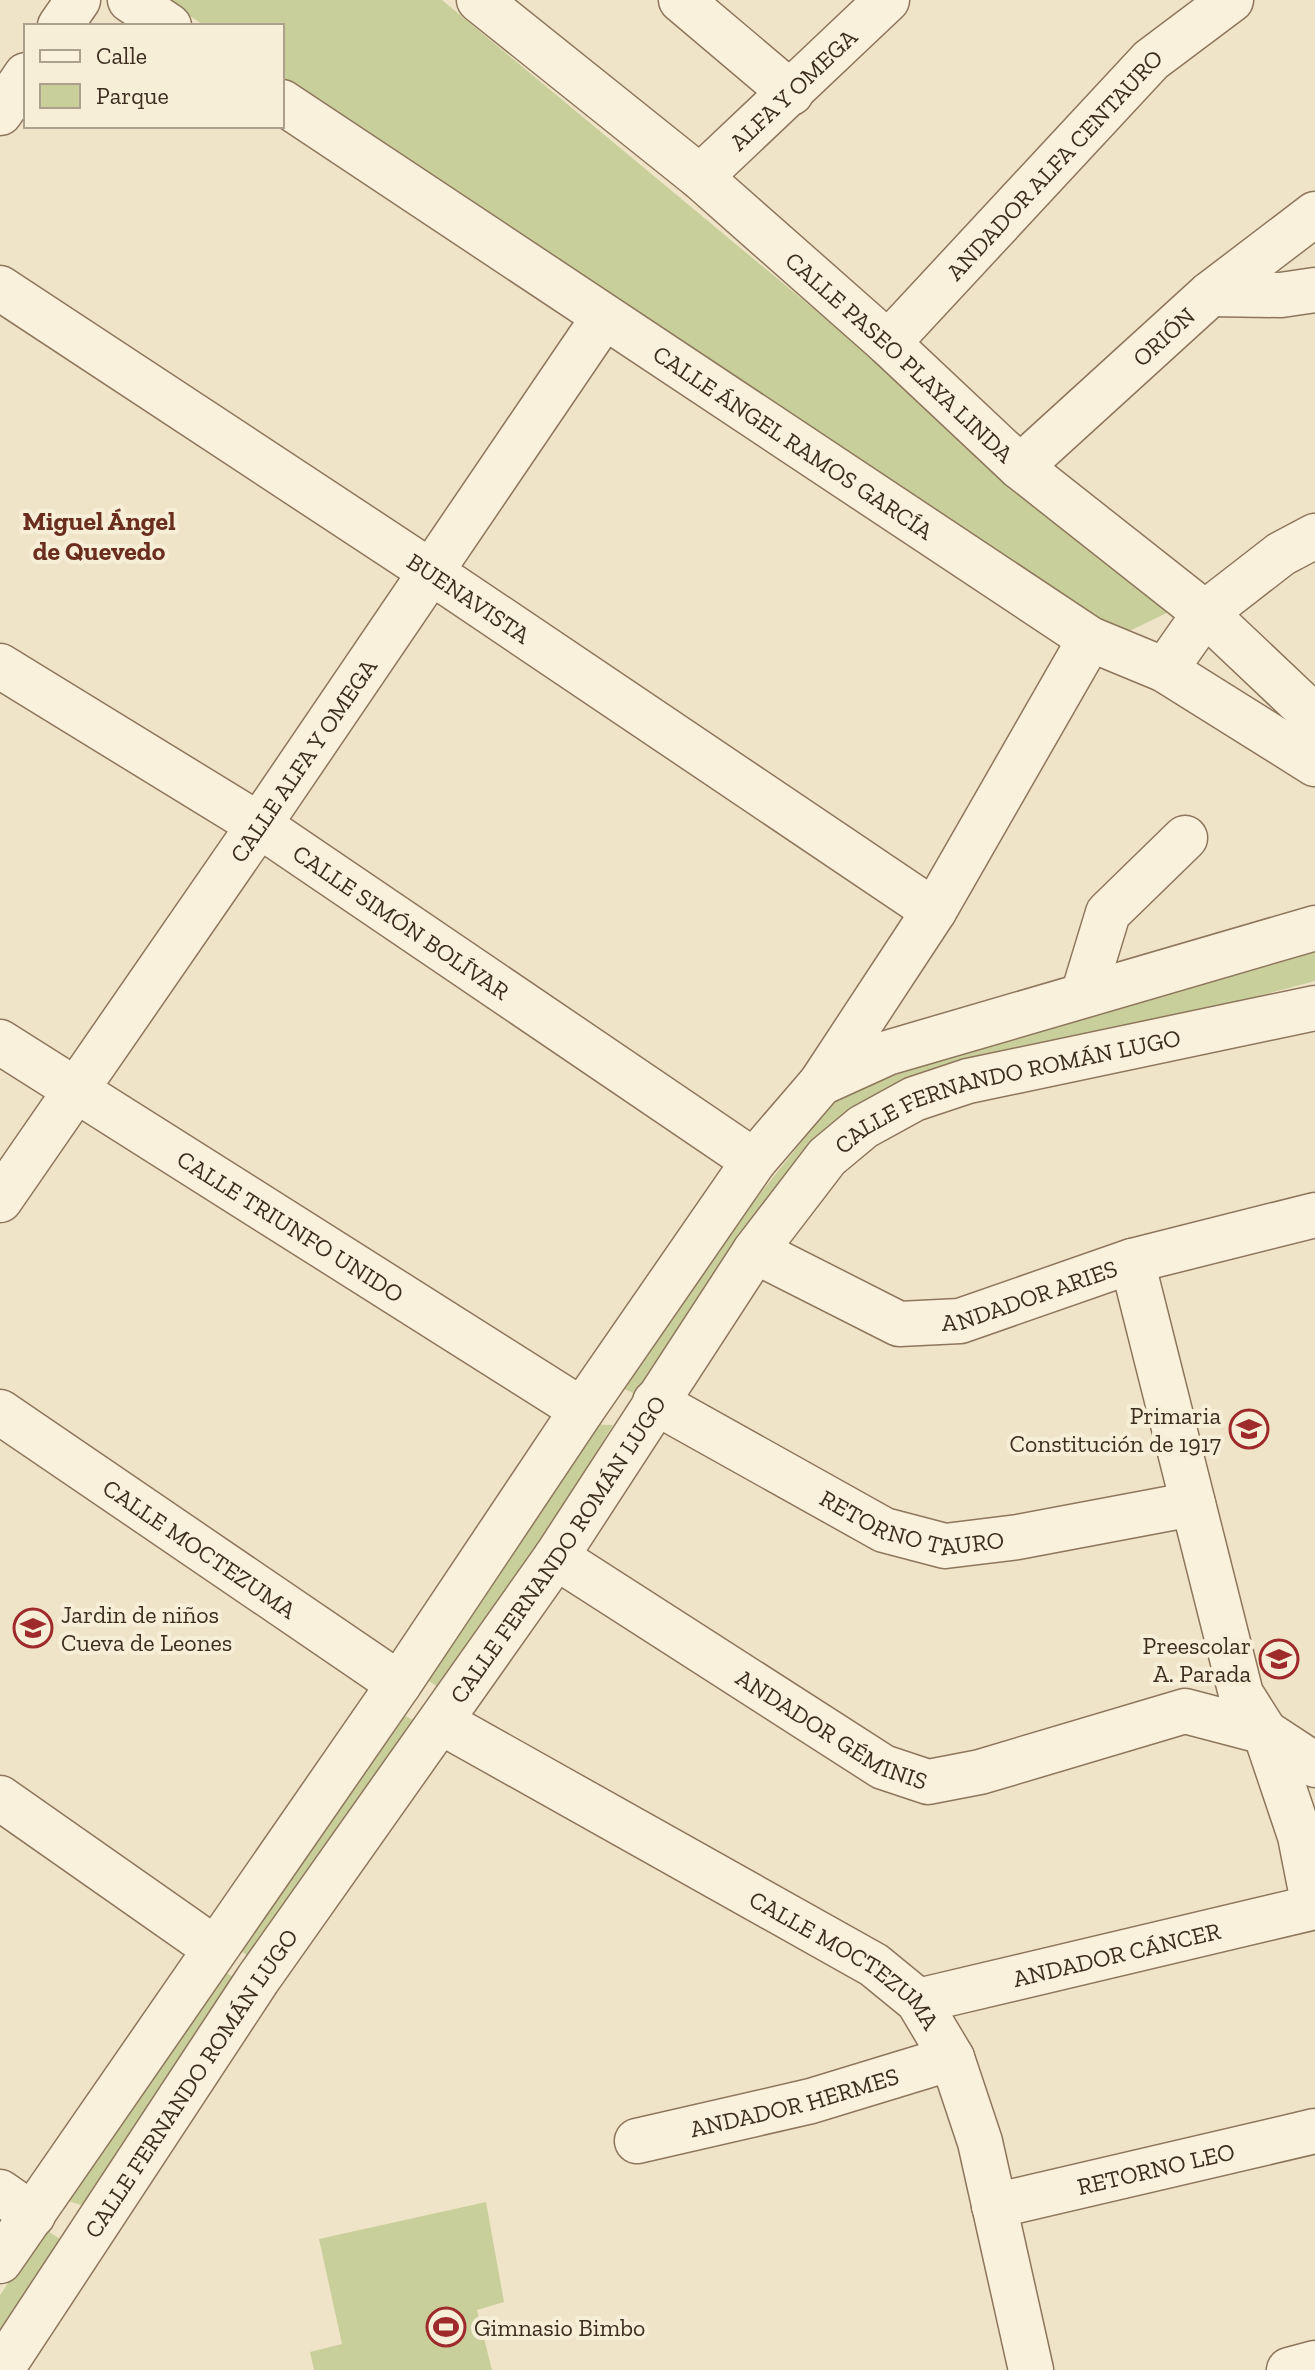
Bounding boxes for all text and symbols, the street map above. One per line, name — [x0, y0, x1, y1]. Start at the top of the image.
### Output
street label: ALFA Y OMEGA — [723, 22, 863, 156]
legend — [24, 24, 284, 128]
text: Calle — [96, 41, 147, 70]
street label: ANDADOR ALFA CENTAURO — [940, 42, 1168, 286]
text: Parque — [96, 81, 169, 110]
street label: CALLE PASEO PLAYA LINDA — [780, 245, 1020, 469]
street label: ORIÓN — [1126, 301, 1201, 372]
street label: CALLE ÁNGEL RAMOS GARCÍA — [648, 338, 939, 546]
district label: Miguel Ángel de Quevedo — [22, 505, 176, 567]
street label: BUENAVISTA — [402, 546, 536, 650]
street label: CALLE ALFA Y OMEGA — [223, 652, 383, 868]
street label: CALLE SIMÓN BOLÍVAR — [288, 838, 515, 1005]
street label: CALLE FERNANDO ROMÁN LUGO — [828, 1022, 1183, 1159]
street label: CALLE TRIUNFO UNIDO — [172, 1144, 409, 1308]
street label: ANDADOR ARIES — [941, 1253, 1121, 1336]
street label: CALLE FERNANDO ROMÁN LUGO — [443, 1390, 672, 1708]
place label: Primaria Constitución de 1917 — [1010, 1401, 1221, 1458]
school or university icon: Primaria Constitución de 1917 — [1228, 1408, 1270, 1450]
street label: CALLE MOCTEZUMA — [98, 1472, 303, 1625]
street label: RETORNO TAURO — [815, 1483, 1005, 1561]
place label: Jardin de niños Cueva de Leones — [61, 1600, 232, 1657]
school or university icon: Jardin de niños Cueva de Leones — [12, 1607, 54, 1649]
place label: Preescolar A. Parada — [1143, 1631, 1251, 1688]
school or university icon: Preescolar A. Parada — [1258, 1638, 1300, 1680]
street label: ANDADOR GÉMINIS — [731, 1662, 931, 1795]
street label: CALLE MOCTEZUMA — [745, 1884, 946, 2035]
street label: ANDADOR CÁNCER — [1010, 1915, 1223, 1993]
street label: CALLE FERNANDO ROMÁN LUGO — [78, 1923, 304, 2243]
street label: ANDADOR HERMES — [687, 2061, 902, 2143]
street label: RETORNO LEO — [1074, 2136, 1237, 2201]
sports icon: Gimnasio Bimbo — [425, 2306, 467, 2348]
place label: Gimnasio Bimbo — [474, 2313, 645, 2342]

